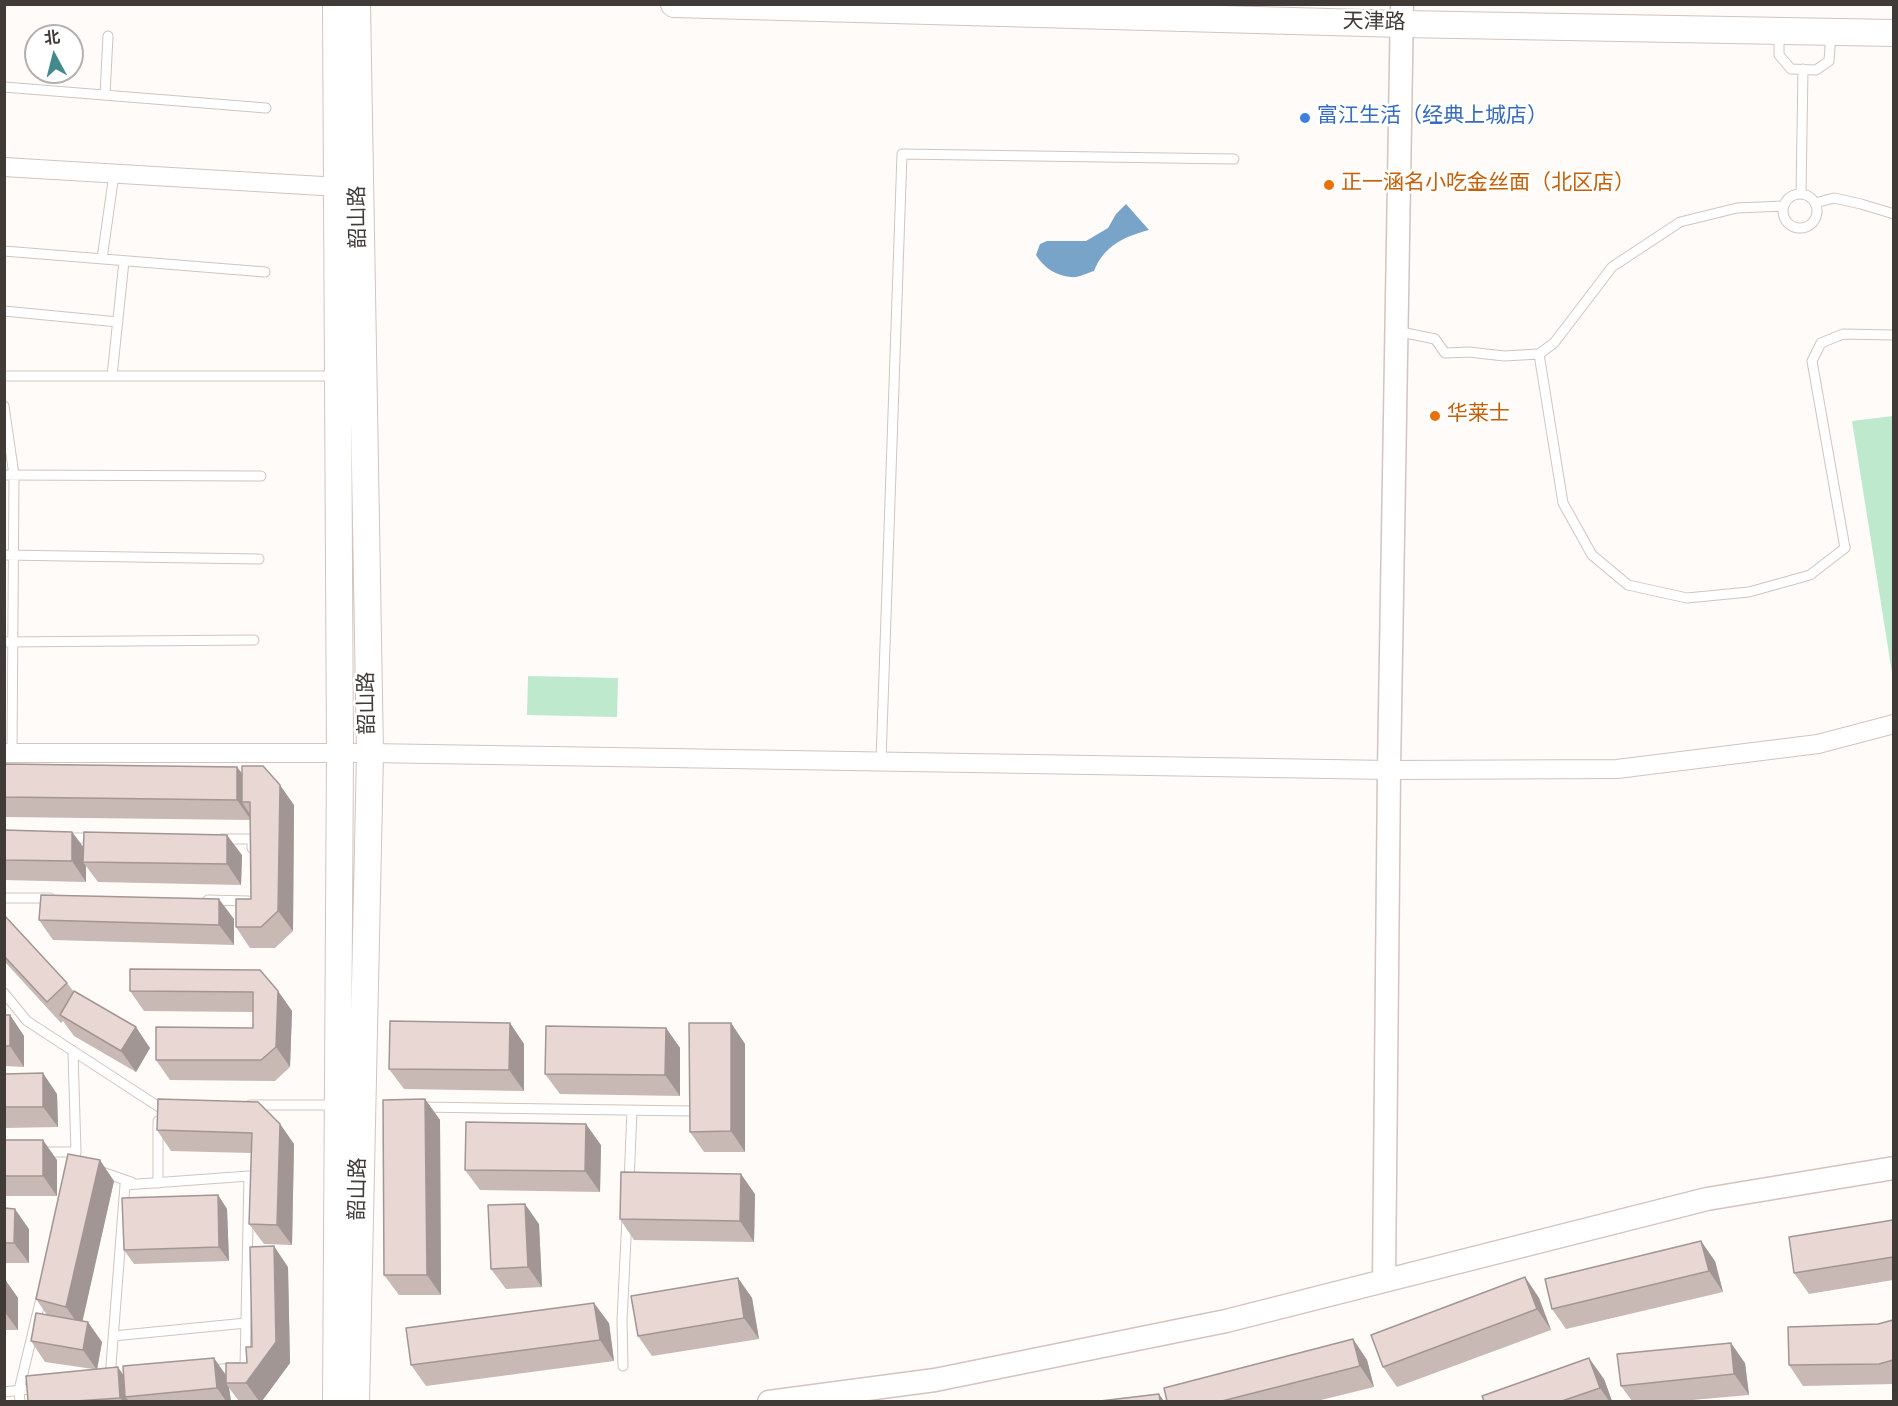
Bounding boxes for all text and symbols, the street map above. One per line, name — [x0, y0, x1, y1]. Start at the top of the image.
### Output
street label: 天津路 — [1342, 11, 1406, 37]
north arrow — [24, 24, 84, 84]
text: 北 — [43, 25, 61, 51]
place label: 富江生活（经典上城店） — [1317, 105, 1548, 131]
marker: 富江生活（经典上城店） — [1298, 111, 1312, 125]
place label: 正一涵名小吃金丝面（北区店） — [1341, 172, 1635, 198]
marker: 正一涵名小吃金丝面（北区店） — [1322, 178, 1336, 192]
street label: 韶山路 — [347, 185, 373, 249]
place label: 华莱士 — [1447, 403, 1510, 429]
marker: 华莱士 — [1428, 409, 1442, 423]
street label: 韶山路 — [356, 671, 382, 735]
street label: 韶山路 — [347, 1157, 373, 1221]

